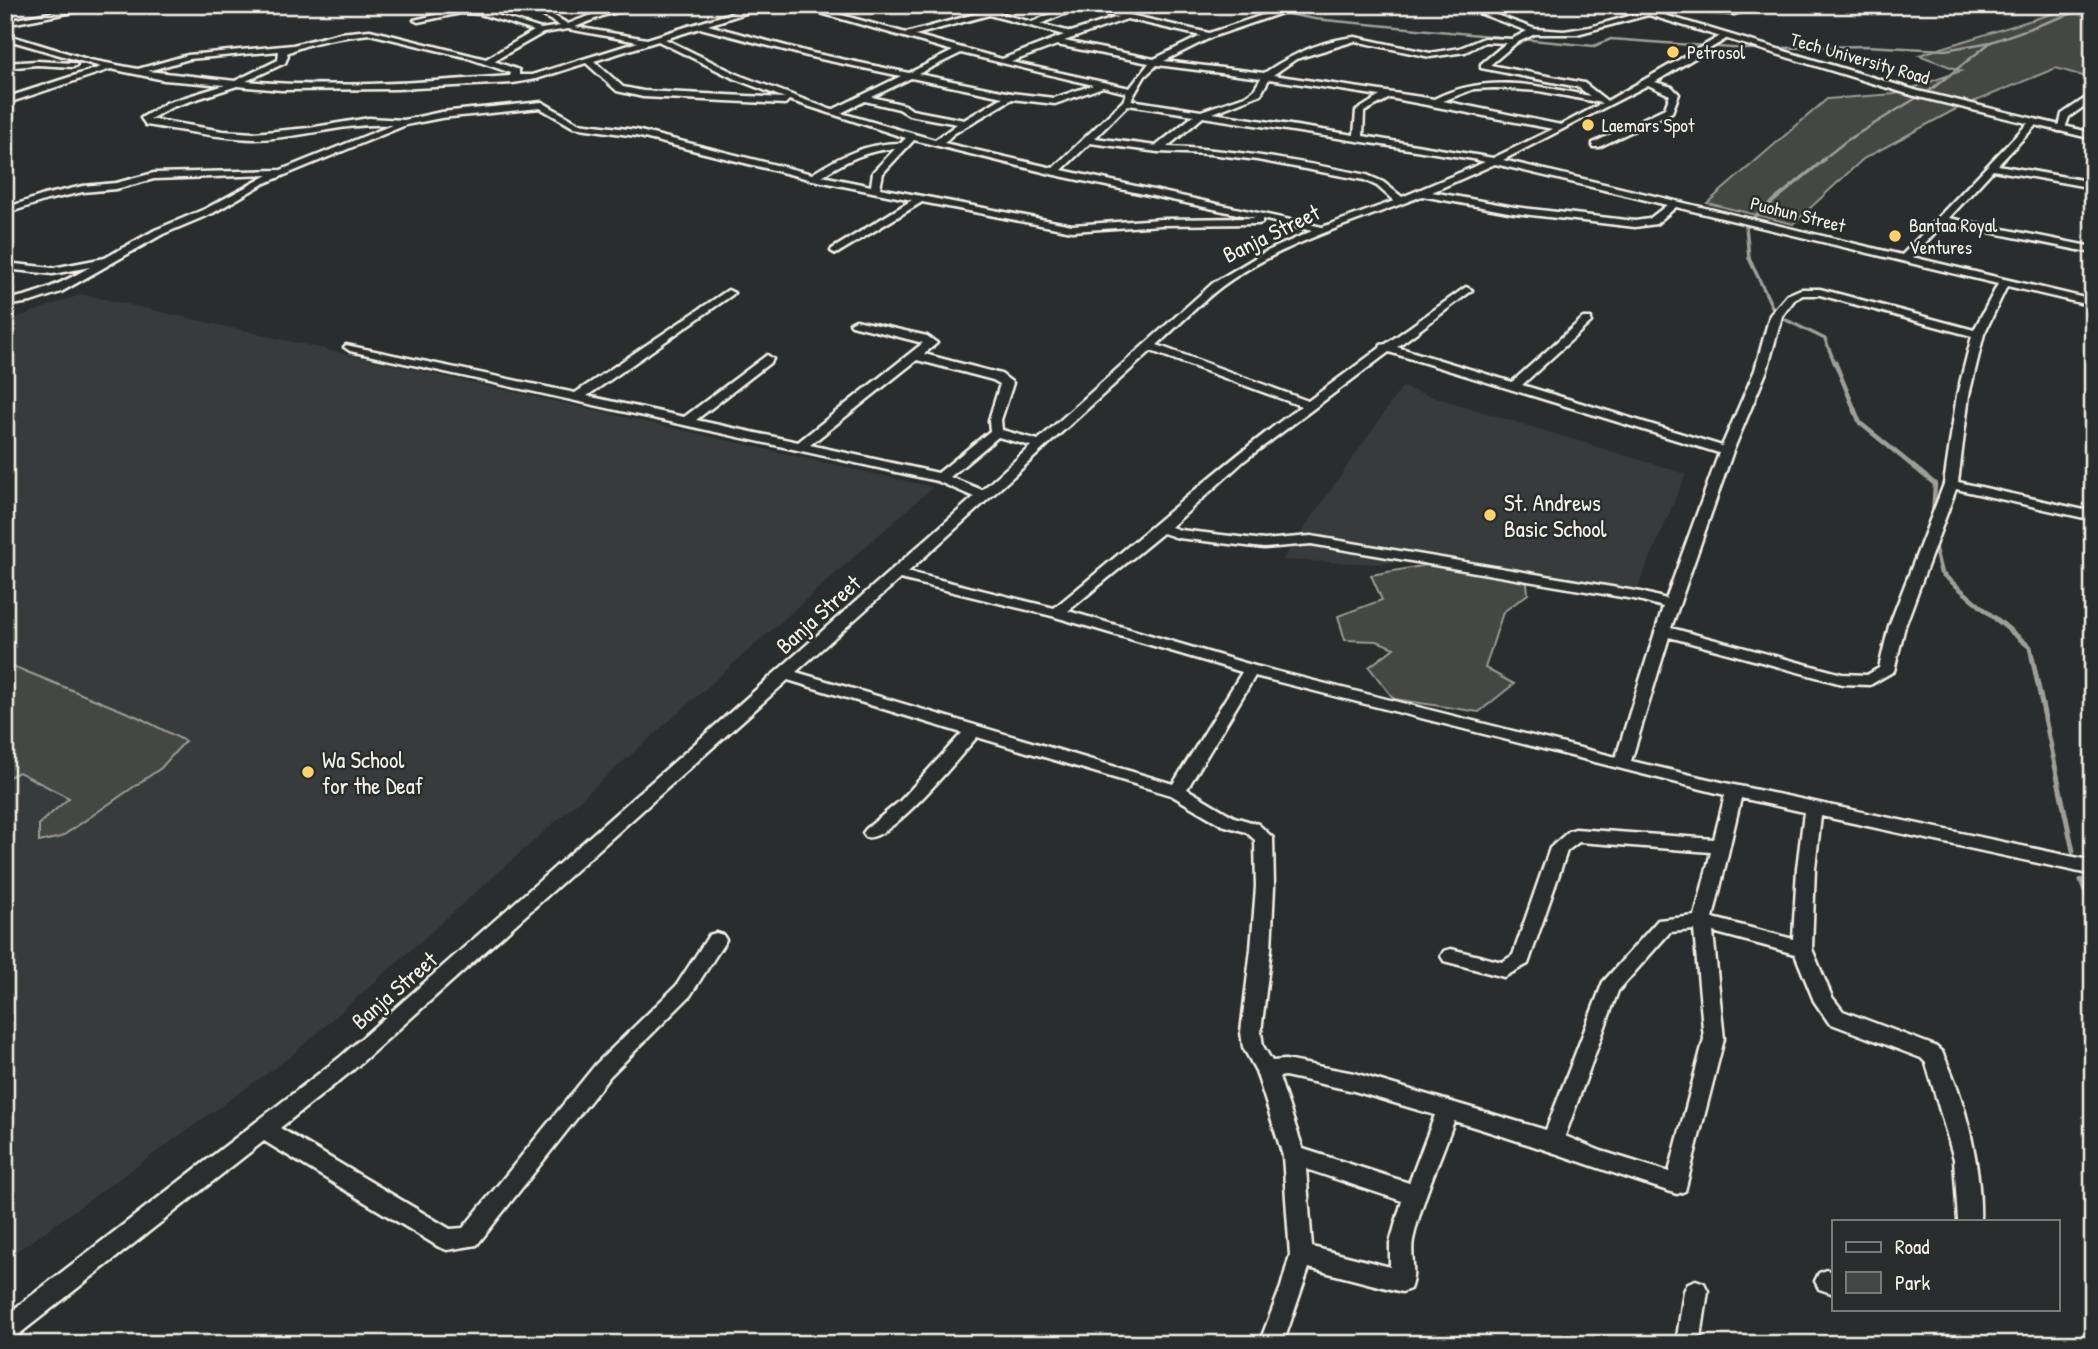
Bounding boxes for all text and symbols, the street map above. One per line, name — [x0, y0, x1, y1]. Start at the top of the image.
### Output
street label: Tech University Road — [1787, 26, 1933, 90]
place label: Petrosol — [1687, 39, 1746, 65]
marker: Petrosol — [1665, 44, 1681, 60]
place label: Laemars Spot — [1602, 112, 1695, 138]
marker: Laemars Spot — [1580, 117, 1596, 133]
street label: Puohun Street — [1748, 190, 1849, 238]
street label: Banja Street — [1217, 196, 1326, 270]
place label: Bantaa Royal Ventures — [1909, 212, 1998, 260]
marker: Bantaa Royal Ventures — [1887, 228, 1903, 244]
place label: St. Andrews Basic School — [1504, 487, 1608, 544]
marker: St. Andrews Basic School — [1482, 507, 1498, 523]
street label: Banja Street — [769, 567, 868, 660]
place label: Wa School for the Deaf — [322, 744, 424, 801]
marker: Wa School for the Deaf — [300, 764, 316, 780]
street label: Banja Street — [344, 943, 444, 1036]
legend — [1832, 1220, 2060, 1310]
text: Road — [1895, 1232, 1929, 1261]
text: Park — [1895, 1268, 1930, 1297]

